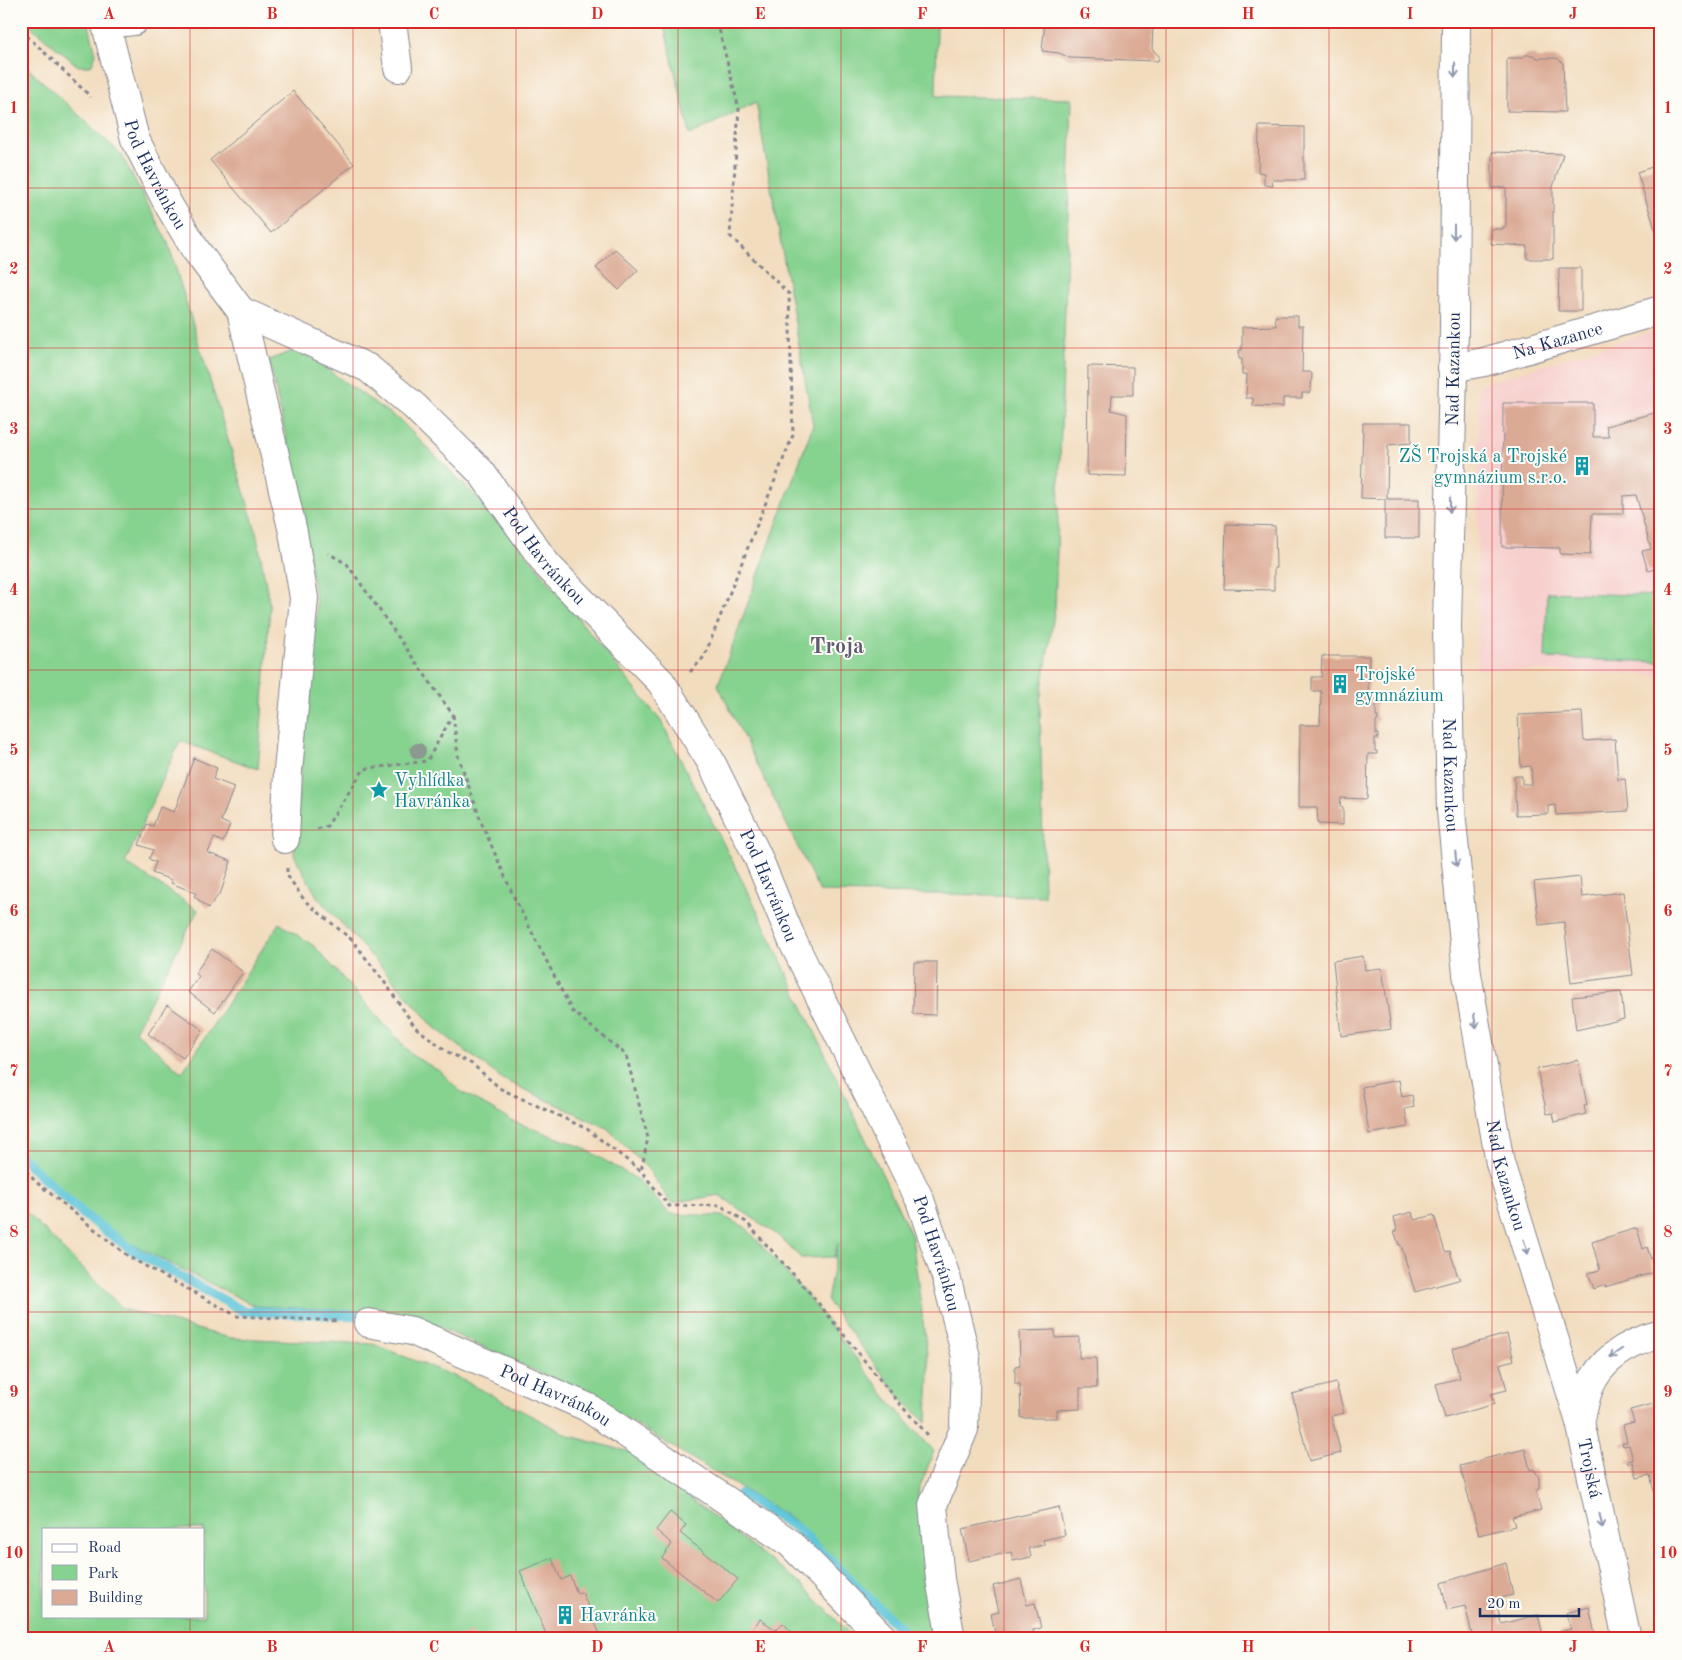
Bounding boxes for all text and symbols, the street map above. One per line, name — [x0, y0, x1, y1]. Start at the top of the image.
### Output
text: A — [103, 7, 115, 23]
text: B — [266, 7, 278, 23]
text: C — [429, 7, 439, 23]
text: D — [591, 7, 603, 23]
text: E — [754, 7, 766, 23]
text: F — [917, 7, 928, 23]
text: G — [1079, 7, 1091, 23]
text: H — [1241, 7, 1255, 23]
text: I — [1406, 7, 1414, 23]
text: J — [1569, 7, 1578, 23]
one-way arrow — [1450, 62, 1460, 78]
text: 1 — [9, 101, 19, 117]
text: 1 — [1663, 101, 1673, 117]
street label: Pod Havránkou — [120, 118, 189, 233]
one-way arrow — [1449, 224, 1459, 240]
text: 2 — [9, 262, 19, 278]
text: 2 — [1663, 262, 1673, 278]
street label: Nad Kazankou — [1444, 311, 1464, 426]
street label: Na Kazance — [1510, 320, 1605, 363]
text: 3 — [9, 422, 19, 438]
text: 3 — [1663, 422, 1673, 438]
place label: ZŠ Trojská a Trojské gymnázium s.r.o. — [1399, 443, 1567, 487]
building icon: ZŠ Trojská a Trojské gymnázium s.r.o. — [1571, 455, 1593, 477]
one-way arrow — [1445, 496, 1455, 512]
street label: Pod Havránkou — [499, 504, 589, 609]
text: 4 — [9, 583, 19, 599]
text: 4 — [1663, 583, 1673, 599]
district label: Troja — [810, 636, 864, 658]
place label: Trojské gymnázium — [1355, 666, 1444, 705]
building icon: Trojské gymnázium — [1329, 673, 1351, 695]
street label: Nad Kazankou — [1439, 718, 1461, 833]
text: 5 — [9, 743, 19, 759]
text: 5 — [1663, 743, 1673, 759]
place label: Vyhlídka Havránka — [394, 772, 470, 811]
place icon: Vyhlídka Havránka — [368, 779, 390, 801]
street label: Pod Havránkou — [736, 827, 800, 945]
one-way arrow — [1451, 851, 1461, 867]
text: 6 — [9, 904, 19, 920]
text: 6 — [1663, 904, 1673, 920]
one-way arrow — [1471, 1012, 1481, 1028]
text: 7 — [9, 1064, 19, 1080]
text: 7 — [1663, 1064, 1673, 1080]
street label: Nad Kazankou — [1483, 1118, 1529, 1234]
street label: Pod Havránkou — [909, 1193, 962, 1314]
text: 8 — [9, 1225, 19, 1241]
text: 8 — [1663, 1225, 1673, 1241]
one-way arrow — [1522, 1239, 1532, 1255]
one-way arrow — [1610, 1348, 1624, 1359]
street label: Pod Havránkou — [497, 1362, 614, 1430]
text: 9 — [9, 1385, 19, 1401]
text: 9 — [1663, 1385, 1673, 1401]
street label: Trojská — [1574, 1437, 1604, 1500]
one-way arrow — [1597, 1513, 1606, 1529]
legend — [42, 1528, 205, 1618]
text: Road — [88, 1541, 122, 1556]
text: 10 — [5, 1546, 23, 1562]
text: 10 — [1659, 1546, 1677, 1562]
text: Park — [88, 1567, 119, 1582]
scale bar — [1480, 1585, 1578, 1617]
text: Building — [88, 1591, 143, 1606]
text: 20 m — [1487, 1597, 1521, 1612]
building icon: Havránka — [554, 1604, 576, 1626]
place label: Havránka — [580, 1607, 656, 1625]
text: A — [103, 1640, 115, 1656]
text: B — [266, 1640, 278, 1656]
text: C — [429, 1640, 439, 1656]
text: D — [591, 1640, 603, 1656]
text: E — [754, 1640, 766, 1656]
text: F — [917, 1640, 928, 1656]
text: G — [1079, 1640, 1091, 1656]
text: H — [1241, 1640, 1255, 1656]
text: I — [1406, 1640, 1414, 1656]
text: J — [1569, 1640, 1578, 1656]

